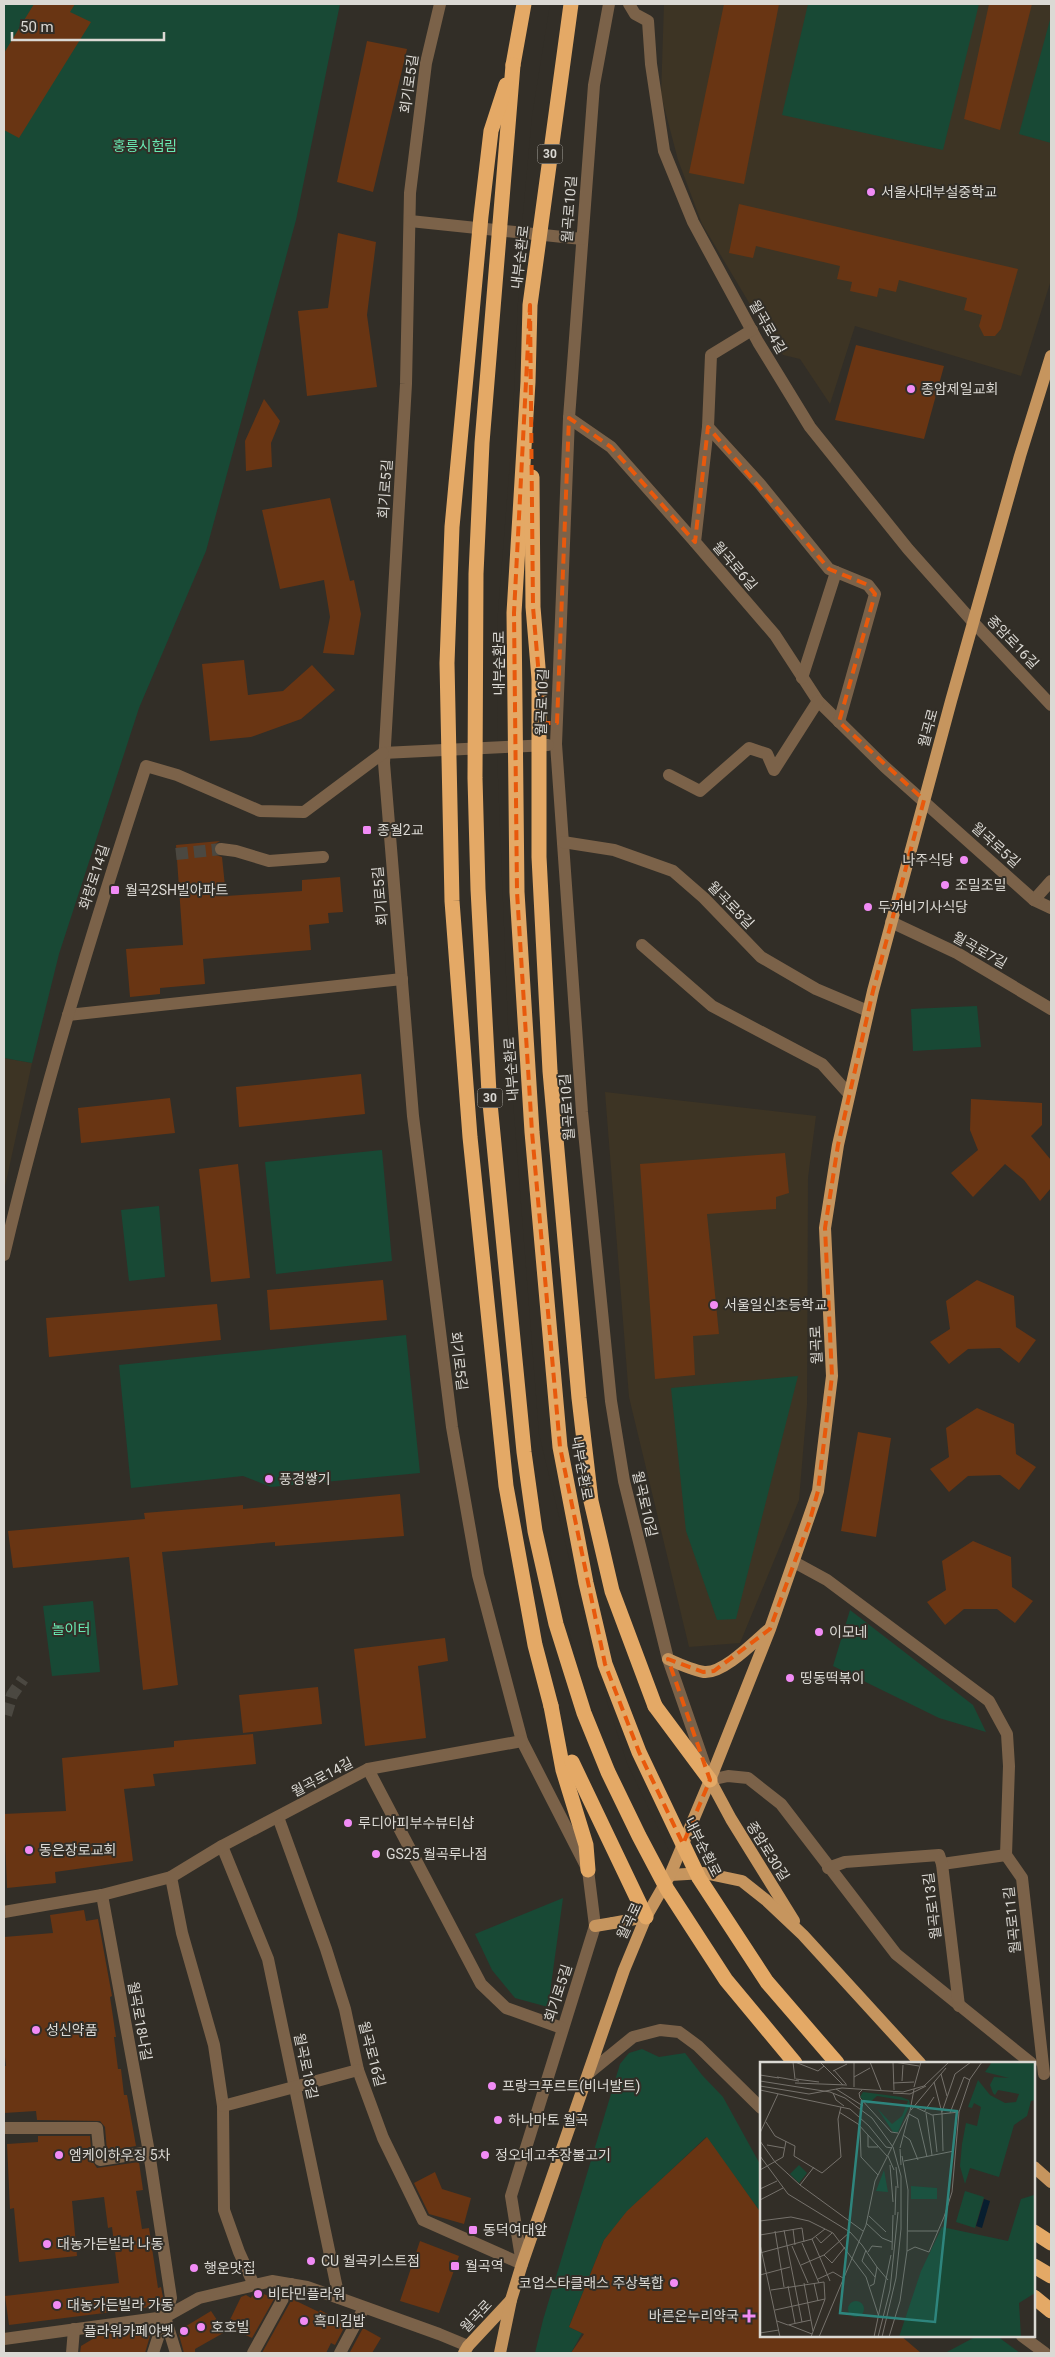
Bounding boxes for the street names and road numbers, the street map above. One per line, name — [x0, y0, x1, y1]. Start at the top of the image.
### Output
street label: 회기로5길 — [397, 53, 421, 115]
road number: 30 — [538, 144, 562, 164]
street label: 월곡로10길 — [559, 175, 579, 243]
street label: 내부순환로 — [508, 224, 532, 290]
street label: 월곡로4길 — [746, 297, 790, 357]
street label: 회기로5길 — [375, 459, 395, 519]
street label: 월곡로6길 — [709, 538, 761, 594]
street label: 종암로16길 — [984, 612, 1042, 672]
street label: 내부순환로 — [491, 631, 507, 695]
street label: 월곡로10길 — [533, 668, 551, 736]
street label: 월곡로 — [915, 707, 941, 749]
street label: 월곡로5길 — [969, 819, 1023, 871]
street label: 화랑로14길 — [76, 843, 112, 911]
street label: 회기로5길 — [369, 866, 391, 926]
street label: 월곡로8길 — [705, 878, 757, 932]
street label: 월곡로7길 — [950, 929, 1010, 971]
street label: 내부순환로 — [501, 1036, 521, 1102]
street label: 월곡로10길 — [557, 1073, 577, 1141]
road number: 30 — [478, 1088, 502, 1108]
street label: 월곡로 — [807, 1325, 825, 1365]
street label: 회기로5길 — [447, 1331, 471, 1391]
street label: 내부순환로 — [569, 1435, 595, 1501]
street label: 월곡로10길 — [630, 1469, 660, 1539]
street label: 월곡로14길 — [289, 1754, 355, 1800]
street label: 내부순환로 — [681, 1815, 725, 1879]
street label: 종암로30길 — [743, 1818, 793, 1884]
street label: 월곡로13길 — [920, 1872, 944, 1940]
street label: 월곡로11길 — [1001, 1886, 1023, 1954]
street label: 월곡로 — [614, 1900, 644, 1942]
street label: 회기로5길 — [541, 1962, 575, 2024]
street label: 월곡로18나길 — [125, 1980, 155, 2062]
street label: 월곡로16길 — [356, 2019, 388, 2089]
street label: 월곡로18길 — [291, 2031, 321, 2101]
street label: 월곡로 — [457, 2296, 495, 2336]

